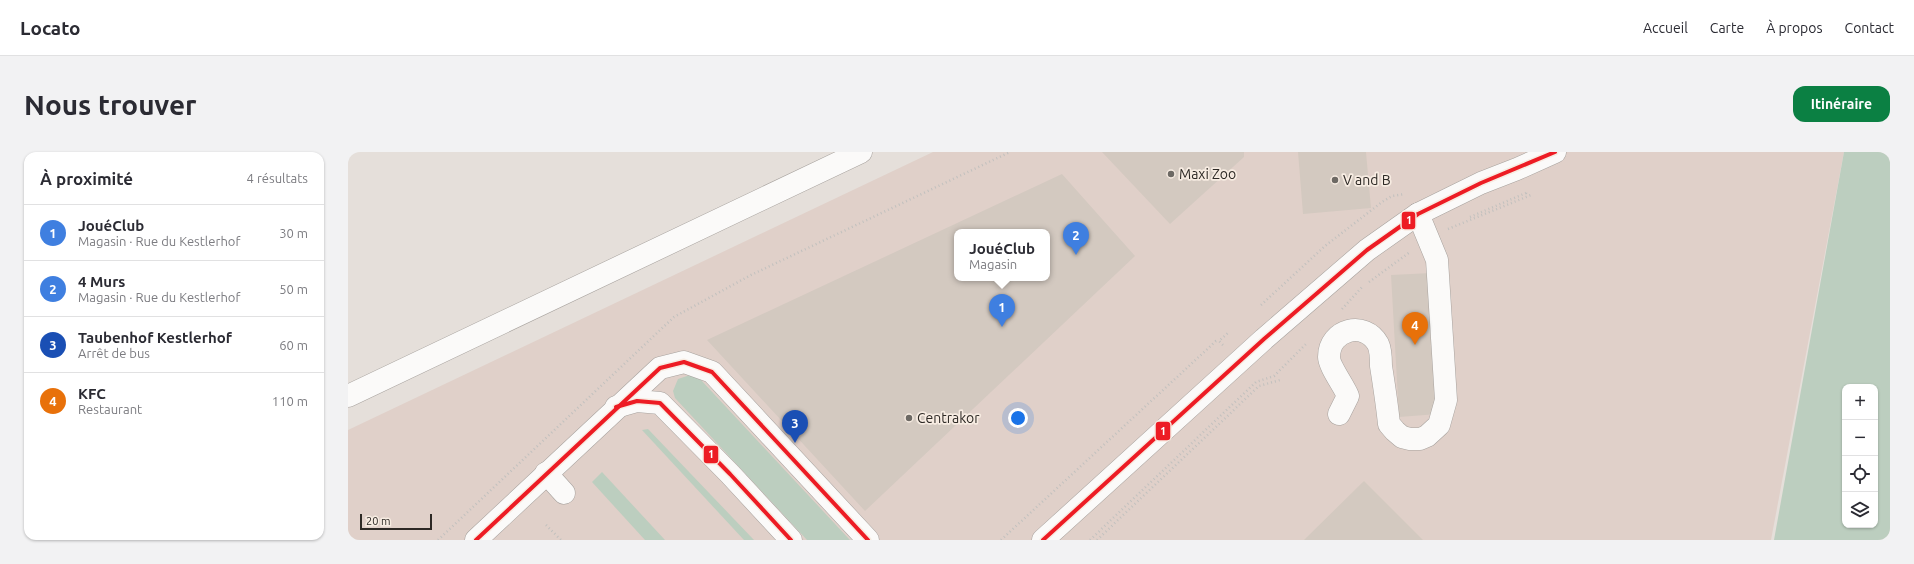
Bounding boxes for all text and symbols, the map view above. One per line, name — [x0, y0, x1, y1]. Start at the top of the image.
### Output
text: Locato — [20, 17, 81, 39]
text: Accueil — [1643, 20, 1688, 36]
text: Carte — [1710, 20, 1744, 36]
text: À propos — [1766, 20, 1823, 36]
text: Contact — [1845, 20, 1894, 36]
button: Itinéraire — [1793, 86, 1890, 122]
text: Nous trouver — [24, 89, 197, 120]
place label: Maxi Zoo — [1179, 166, 1236, 182]
text: À proximité — [40, 169, 133, 188]
marker: Maxi Zoo — [1166, 169, 1176, 179]
text: 4 résultats — [247, 171, 308, 185]
place label: V and B — [1343, 172, 1391, 188]
marker: V and B — [1330, 175, 1340, 185]
line badge: 1 — [1401, 211, 1416, 230]
text: 1 — [1406, 214, 1412, 226]
text: JouéClub — [78, 217, 144, 234]
pin: 2 — [1063, 222, 1089, 255]
text: 1 — [49, 226, 57, 240]
text: 30 m — [279, 226, 308, 240]
popup — [954, 229, 1050, 281]
text: Magasin · Rue du Kestlerhof — [78, 234, 240, 248]
text: JouéClub — [969, 240, 1035, 257]
text: Magasin — [969, 257, 1017, 271]
text: 4 Murs — [78, 273, 125, 290]
text: 2 — [49, 282, 57, 296]
text: 50 m — [279, 282, 308, 296]
text: Magasin · Rue du Kestlerhof — [78, 290, 240, 304]
pin: 1 — [989, 294, 1015, 327]
pin: 4 — [1402, 312, 1428, 345]
text: Taubenhof Kestlerhof — [78, 329, 232, 346]
text: 3 — [49, 338, 57, 352]
text: 60 m — [279, 338, 308, 352]
text: Arrêt de bus — [78, 346, 150, 360]
map controls — [1842, 384, 1878, 528]
button: + — [1842, 384, 1878, 420]
text: KFC — [78, 385, 106, 402]
text: 4 — [49, 394, 57, 408]
text: 110 m — [272, 394, 308, 408]
text: Restaurant — [78, 402, 142, 416]
your location — [1008, 408, 1028, 428]
pin: 3 — [782, 410, 808, 443]
place label: Centrakor — [917, 410, 980, 426]
marker: Centrakor — [904, 413, 914, 423]
button: − — [1842, 420, 1878, 456]
line badge: 1 — [1155, 421, 1171, 441]
text: 1 — [1160, 425, 1166, 437]
line badge: 1 — [703, 445, 719, 464]
text: 1 — [708, 448, 714, 460]
button: locate — [1842, 456, 1878, 492]
button: layers — [1842, 492, 1878, 528]
scale bar — [360, 512, 432, 531]
text: 20 m — [366, 515, 390, 527]

